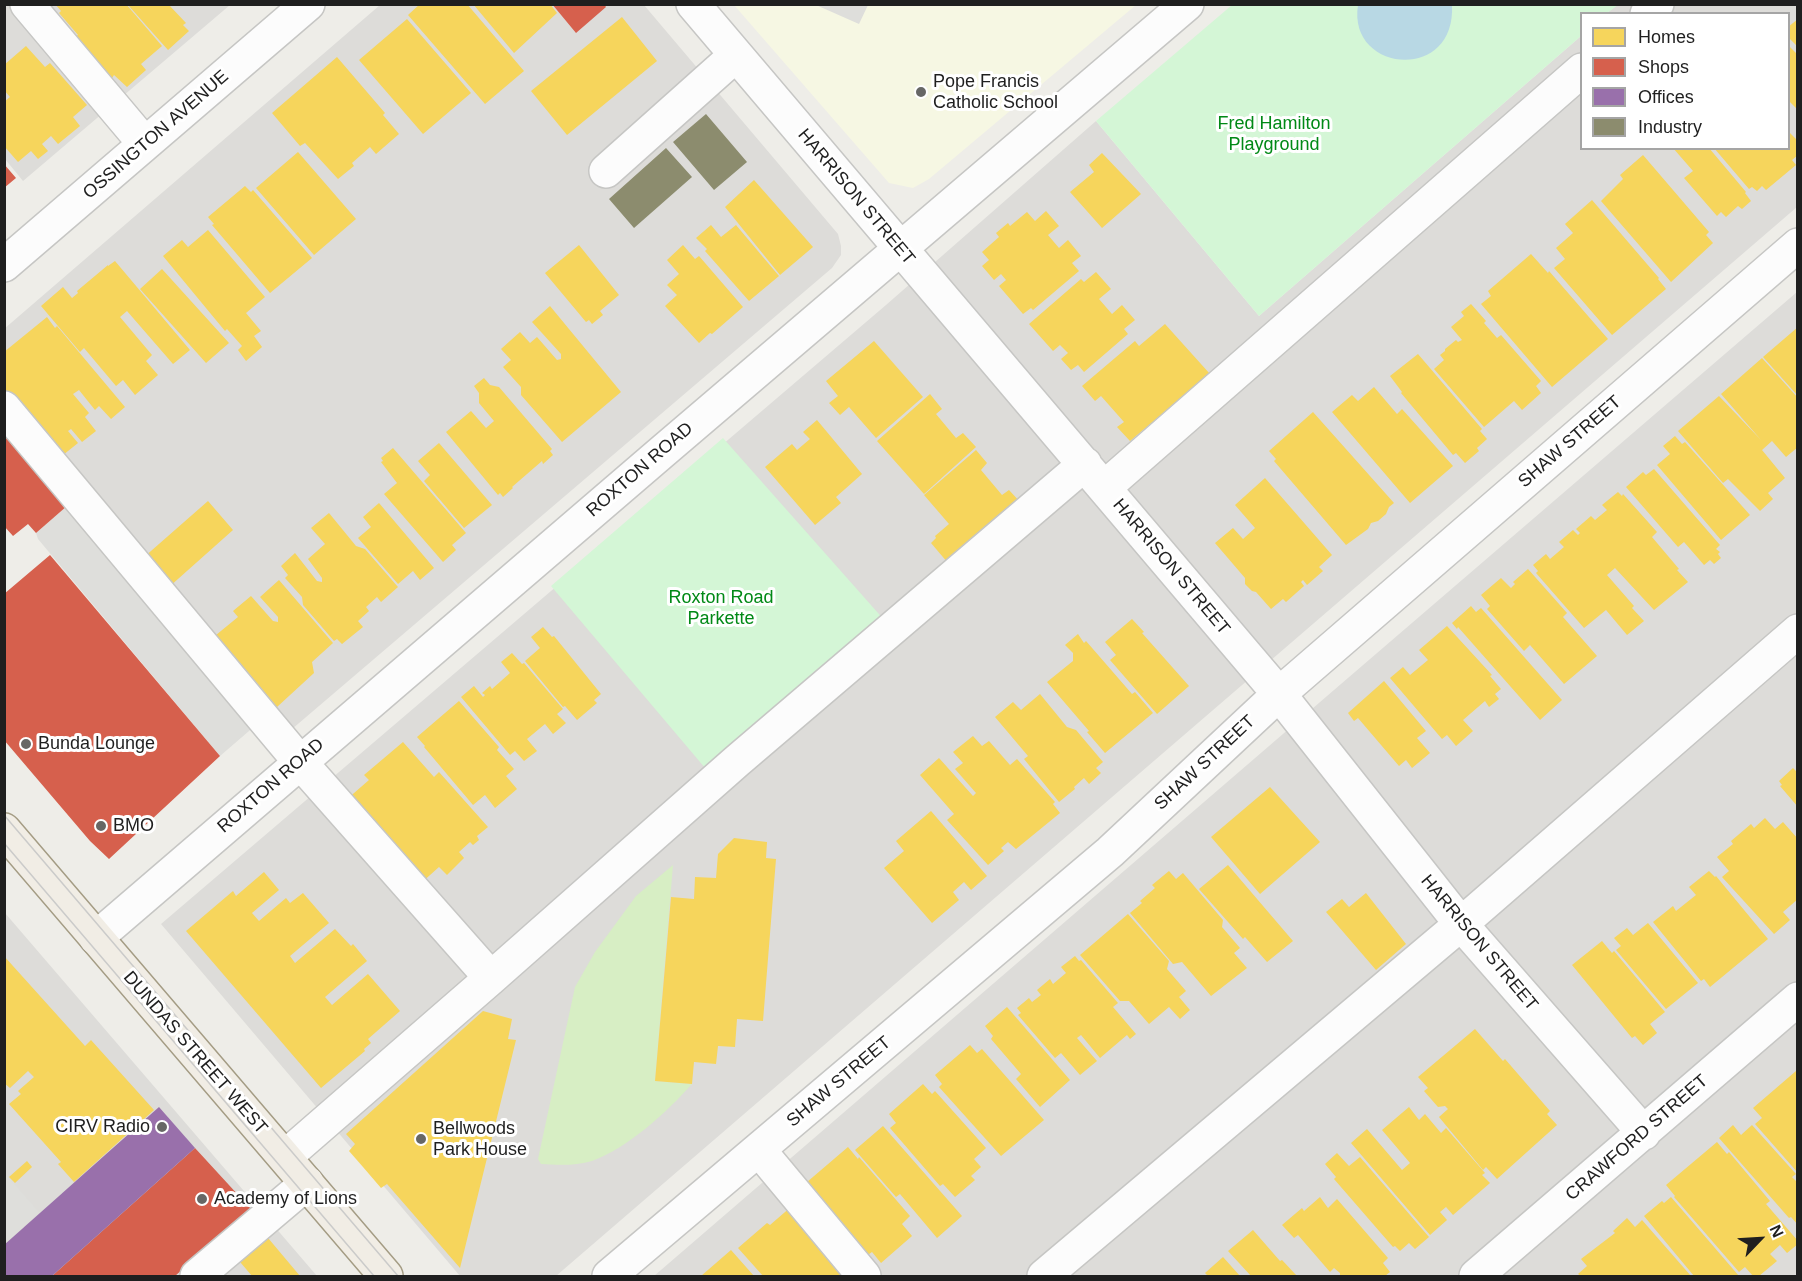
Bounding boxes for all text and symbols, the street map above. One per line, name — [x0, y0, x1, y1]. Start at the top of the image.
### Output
legend — [1580, 12, 1790, 150]
text: Homes — [1638, 27, 1695, 47]
text: Shops — [1638, 57, 1689, 77]
street label: OSSINGTON AVENUE — [79, 66, 233, 204]
place label: Pope Francis Catholic School — [933, 71, 1058, 113]
marker: Pope Francis Catholic School — [914, 85, 928, 99]
text: Offices — [1638, 87, 1694, 107]
park label: Fred Hamilton Playground — [1217, 113, 1331, 156]
text: Industry — [1638, 117, 1702, 137]
street label: HARRISON STREET — [793, 125, 919, 269]
street label: SHAW STREET — [1514, 391, 1626, 493]
street label: ROXTON ROAD — [582, 418, 698, 522]
street label: HARRISON STREET — [1108, 495, 1234, 639]
park label: Roxton Road Parkette — [668, 587, 774, 630]
street label: SHAW STREET — [1150, 711, 1260, 815]
place label: Bunda Lounge — [38, 733, 155, 755]
street label: ROXTON ROAD — [213, 734, 329, 838]
marker: Bunda Lounge — [19, 737, 33, 751]
place label: BMO — [113, 815, 154, 837]
marker: BMO — [94, 819, 108, 833]
street label: HARRISON STREET — [1416, 871, 1542, 1015]
street label: DUNDAS STREET WEST — [118, 967, 272, 1139]
street label: SHAW STREET — [783, 1032, 895, 1132]
street label: CRAWFORD STREET — [1561, 1070, 1713, 1206]
place label: CIRV Radio — [55, 1116, 150, 1138]
place label: Bellwoods Park House — [433, 1118, 527, 1160]
marker: CIRV Radio — [155, 1120, 169, 1134]
marker: Bellwoods Park House — [414, 1132, 428, 1146]
place label: Academy of Lions — [214, 1188, 357, 1210]
marker: Academy of Lions — [195, 1192, 209, 1206]
north arrow — [1730, 1209, 1790, 1269]
text: N — [1767, 1222, 1787, 1240]

